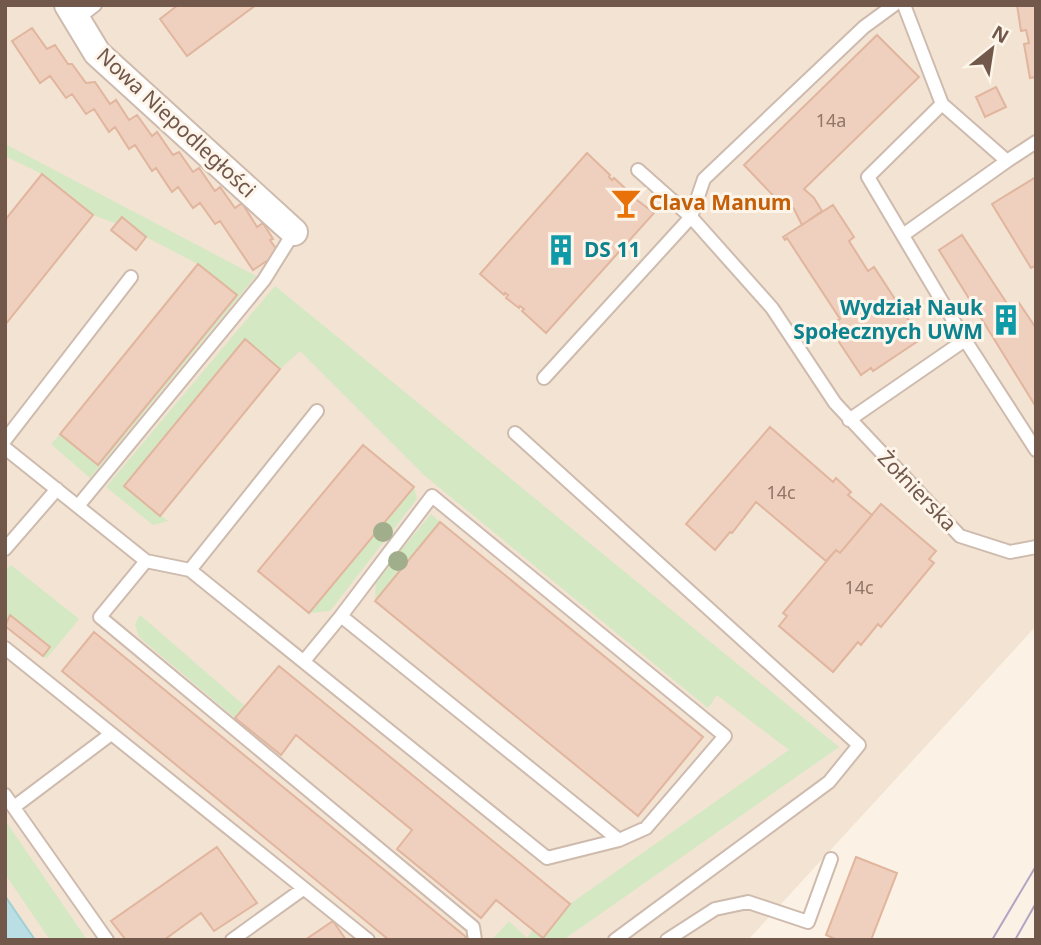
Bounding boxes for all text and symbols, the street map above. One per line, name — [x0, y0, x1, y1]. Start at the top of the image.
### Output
north arrow — [957, 14, 1027, 84]
text: N — [987, 19, 1014, 49]
street label: Nowa Niepodległości — [91, 41, 262, 203]
house number: 14a — [816, 108, 846, 132]
bar icon: Clava Manum — [609, 186, 643, 220]
place label: Clava Manum — [649, 188, 792, 216]
building icon: DS 11 — [544, 233, 578, 267]
place label: DS 11 — [584, 235, 640, 263]
place label: Wydział Nauk Społecznych UWM — [793, 293, 984, 345]
building icon: Wydział Nauk Społecznych UWM — [989, 303, 1023, 337]
street label: Żołnierska — [872, 444, 963, 537]
house number: 14c — [766, 480, 796, 504]
house number: 14c — [844, 575, 874, 599]

